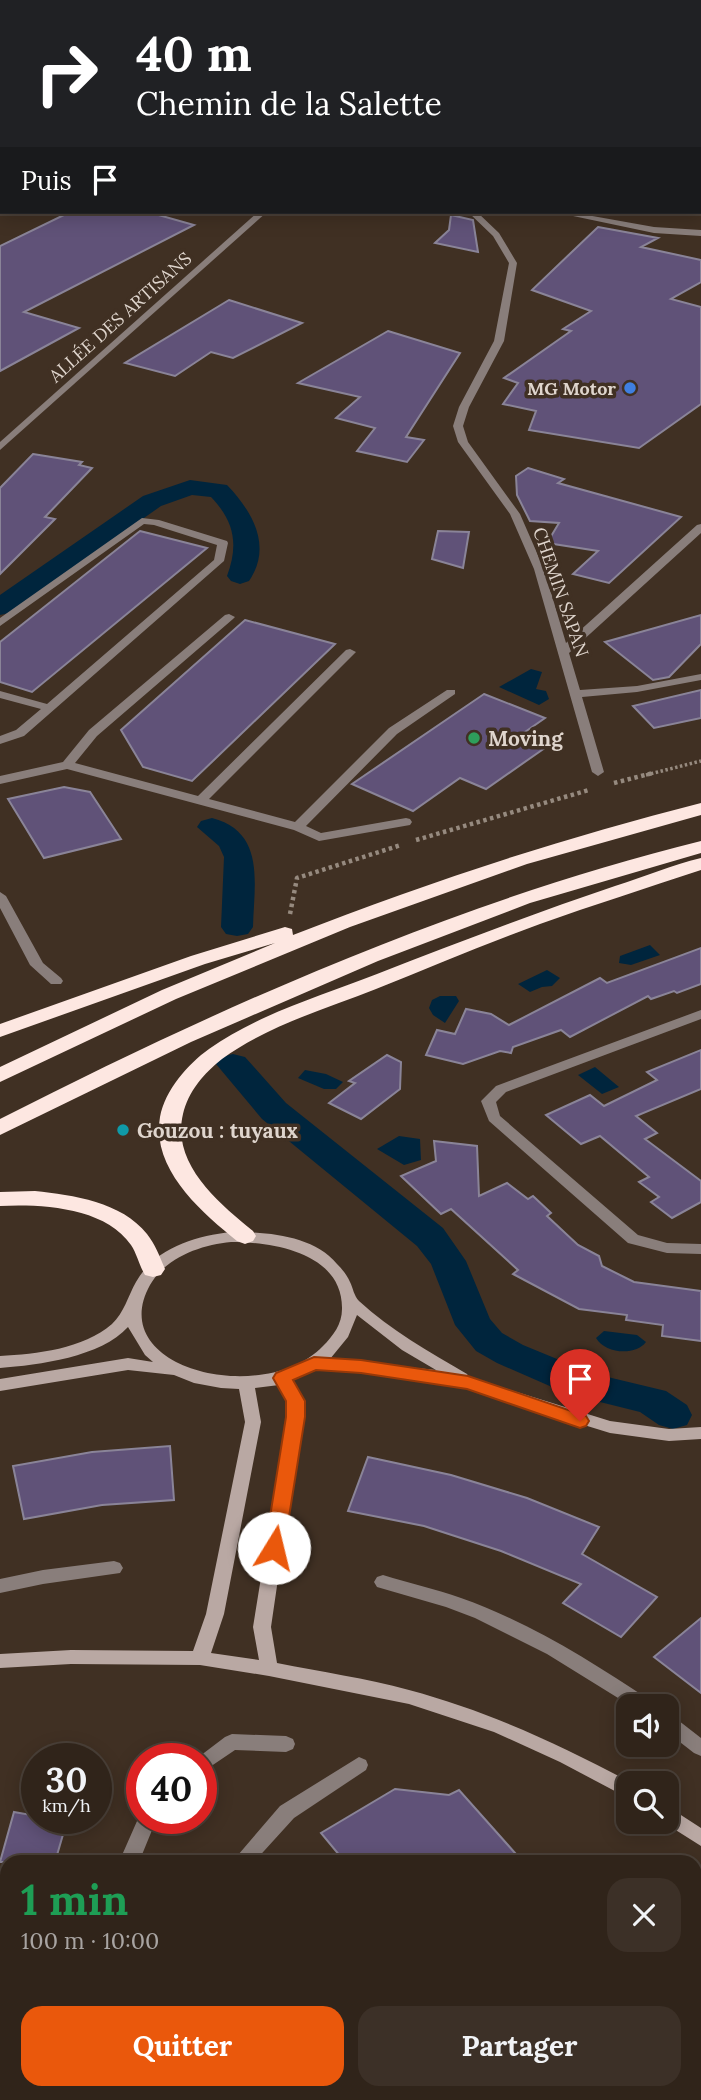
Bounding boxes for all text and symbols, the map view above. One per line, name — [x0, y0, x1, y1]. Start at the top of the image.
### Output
text: 40 m — [136, 22, 252, 84]
icon: right — [21, 28, 112, 119]
text: Chemin de la Salette — [136, 83, 442, 124]
icon: arrive — [86, 161, 124, 199]
text: Puis — [21, 164, 72, 197]
street label: ALLÉE DES ARTISANS — [43, 247, 196, 388]
place label: MG Motor — [527, 377, 616, 400]
marker: MG Motor — [622, 380, 638, 396]
street label: CHEMIN SAPAN — [528, 524, 594, 660]
place label: Moving — [488, 725, 564, 752]
marker: Moving — [466, 730, 482, 746]
place label: Gouzou : tuyaux — [137, 1117, 299, 1144]
marker: Gouzou : tuyaux — [115, 1122, 131, 1138]
pin — [550, 1349, 610, 1421]
icon: arrive — [561, 1360, 599, 1398]
position arrow — [237, 1511, 311, 1585]
map controls — [616, 1694, 679, 1834]
button: sound — [616, 1694, 679, 1757]
speed limit sign: 40 — [126, 1743, 217, 1834]
text: 30 — [46, 1757, 87, 1802]
button: search — [616, 1771, 679, 1834]
text: km/h — [42, 1794, 91, 1817]
text: 1 min — [21, 1873, 128, 1927]
button: close — [607, 1878, 681, 1952]
text: 100 m · 10:00 — [21, 1926, 159, 1955]
button: Quitter — [21, 2006, 344, 2086]
button: Partager — [358, 2006, 681, 2086]

